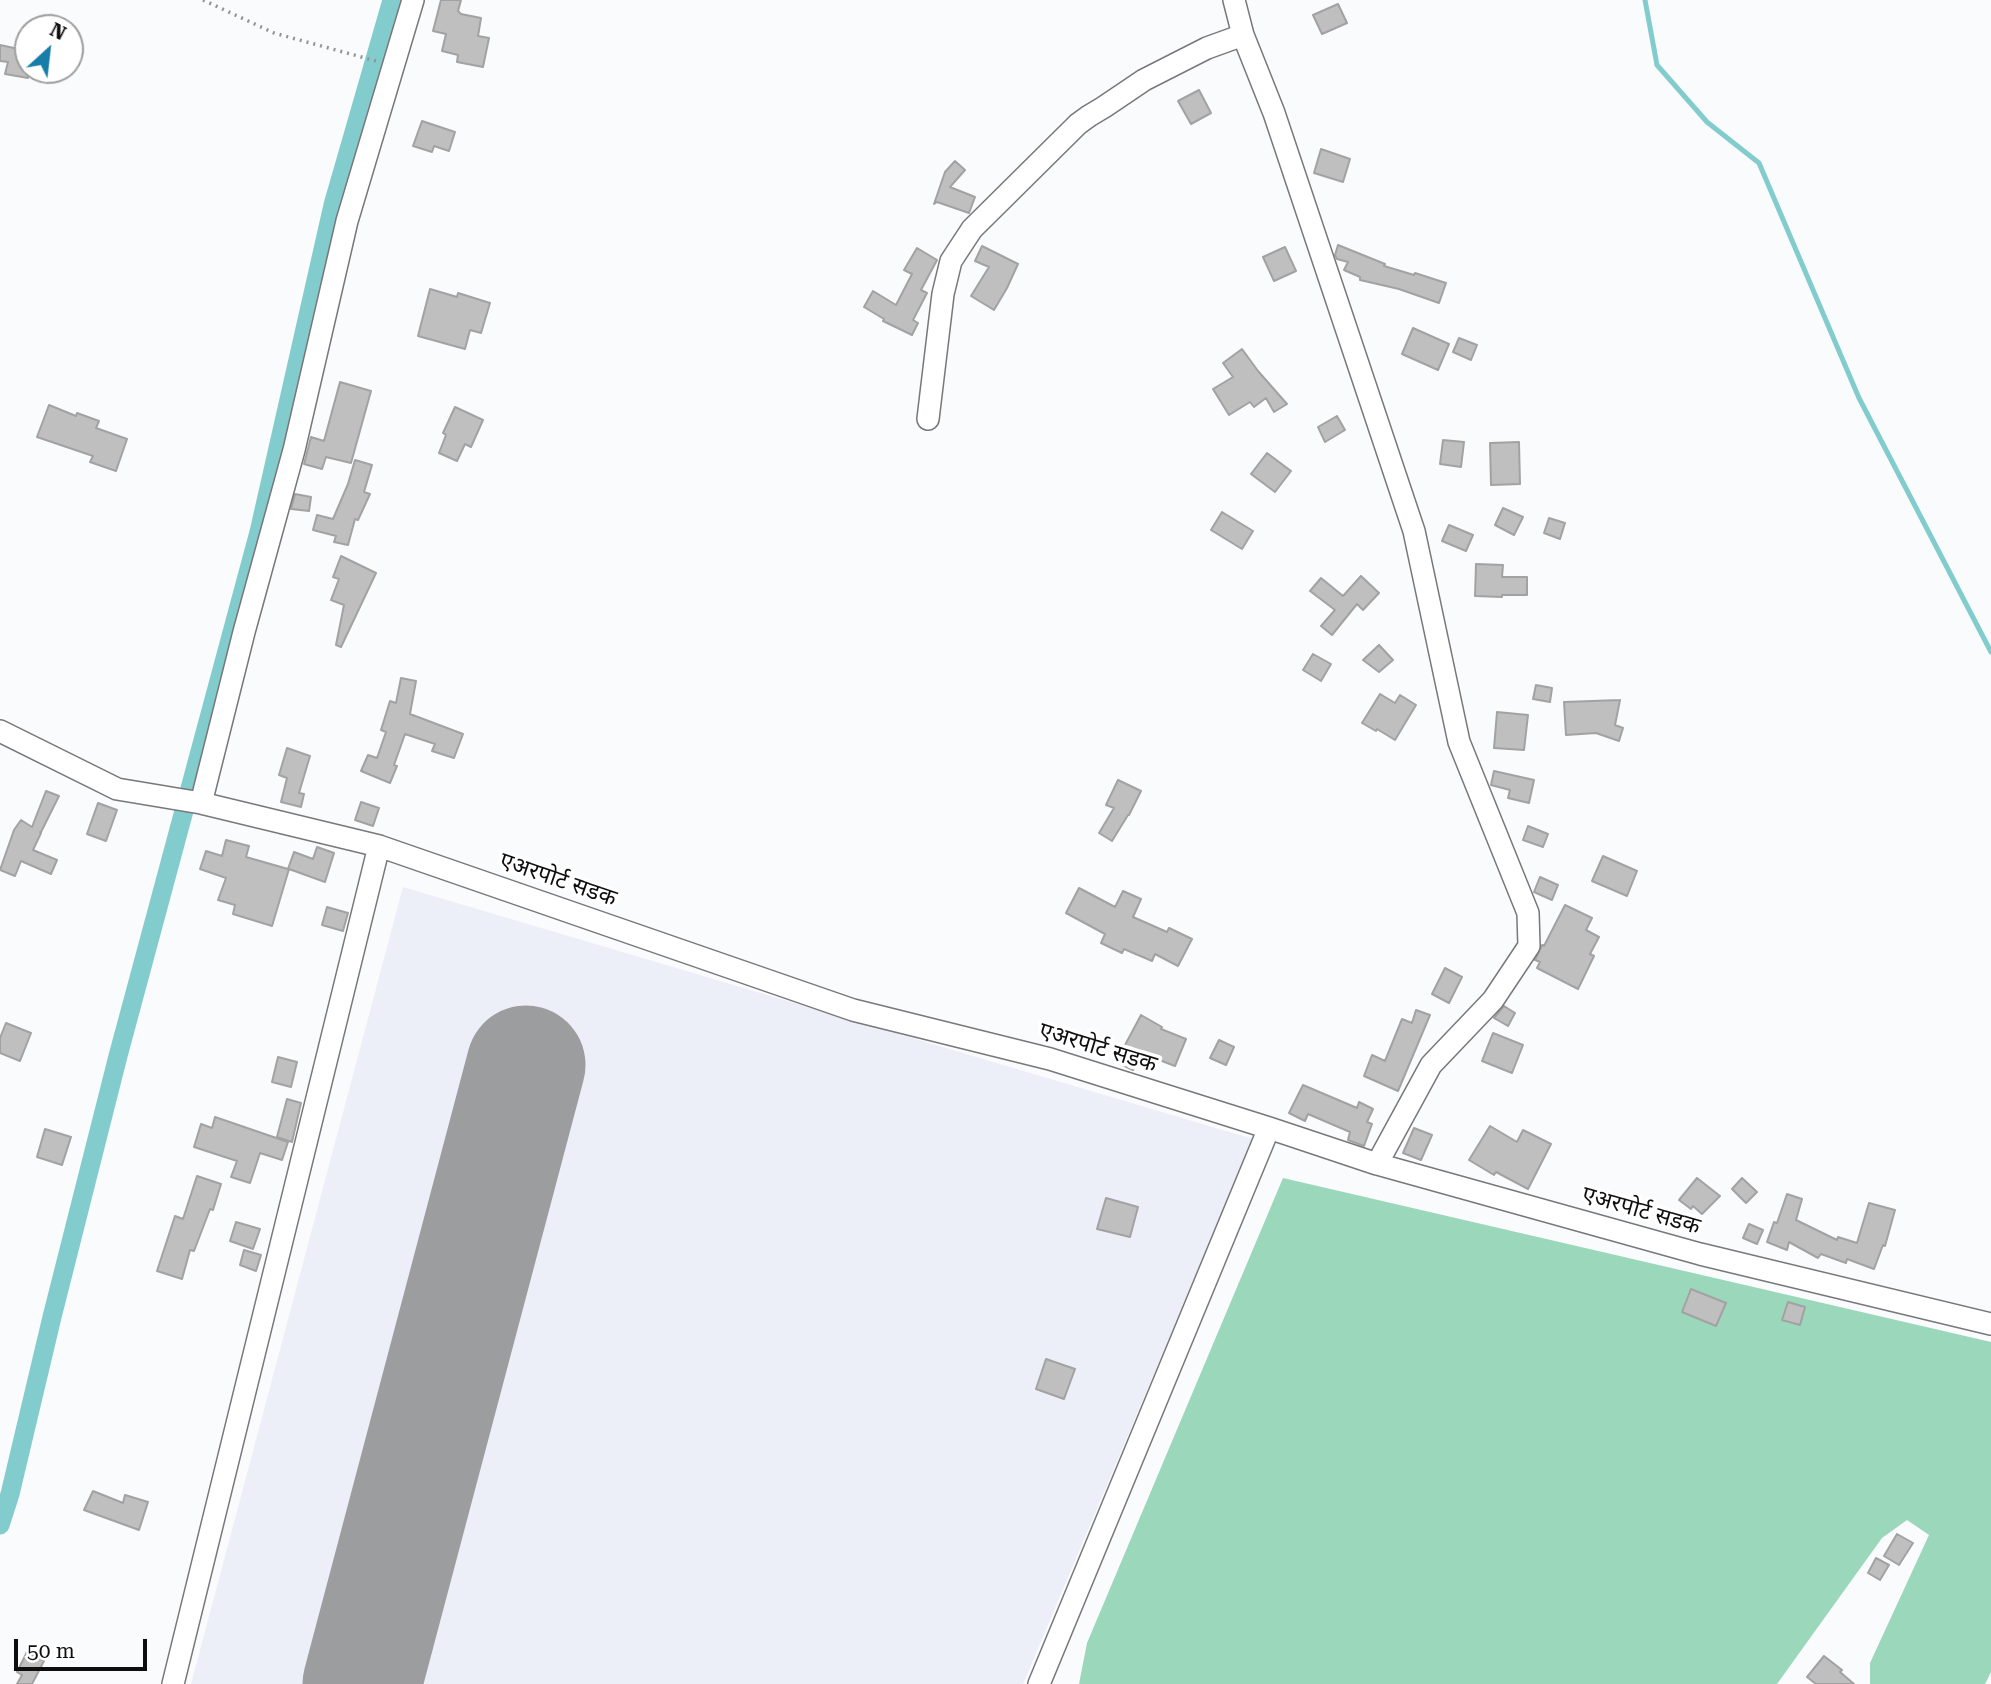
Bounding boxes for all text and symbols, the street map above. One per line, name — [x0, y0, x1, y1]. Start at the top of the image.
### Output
north arrow — [14, 14, 84, 84]
text: N — [46, 18, 70, 45]
street label: एअरपोर्ट सडक — [496, 847, 620, 913]
street label: एअरपोर्ट सडक — [1036, 1017, 1160, 1079]
street label: एअरपोर्ट सडक — [1579, 1181, 1703, 1241]
scale bar — [18, 1624, 150, 1668]
text: 50 m — [27, 1639, 75, 1663]

